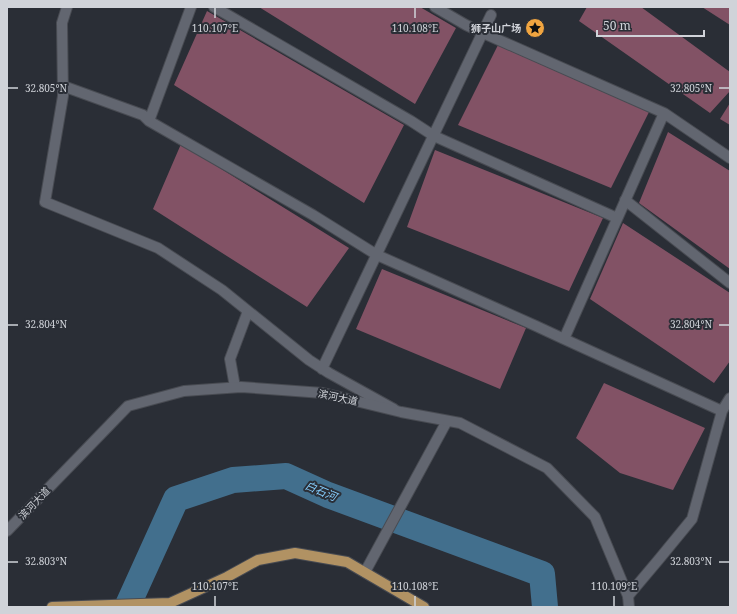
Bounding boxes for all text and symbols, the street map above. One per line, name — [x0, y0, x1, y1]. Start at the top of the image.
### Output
scale bar — [597, 12, 704, 38]
place icon: 狮子山广场 — [524, 17, 546, 39]
text: 50 m — [603, 17, 631, 34]
text: 110.107°E — [192, 21, 238, 35]
text: 110.108°E — [392, 21, 438, 35]
place label: 狮子山广场 — [471, 21, 521, 35]
text: 32.805°N — [25, 81, 67, 95]
text: 32.805°N — [670, 81, 712, 95]
text: 32.804°N — [25, 317, 67, 331]
text: 32.804°N — [670, 317, 712, 331]
street label: 滨河大道 — [317, 386, 359, 408]
water label: 白石河 — [303, 477, 341, 505]
street label: 滨河大道 — [15, 484, 53, 522]
text: 32.803°N — [25, 554, 67, 568]
text: 32.803°N — [670, 554, 712, 568]
text: 110.107°E — [192, 579, 238, 593]
text: 110.108°E — [392, 579, 438, 593]
text: 110.109°E — [591, 579, 637, 593]

